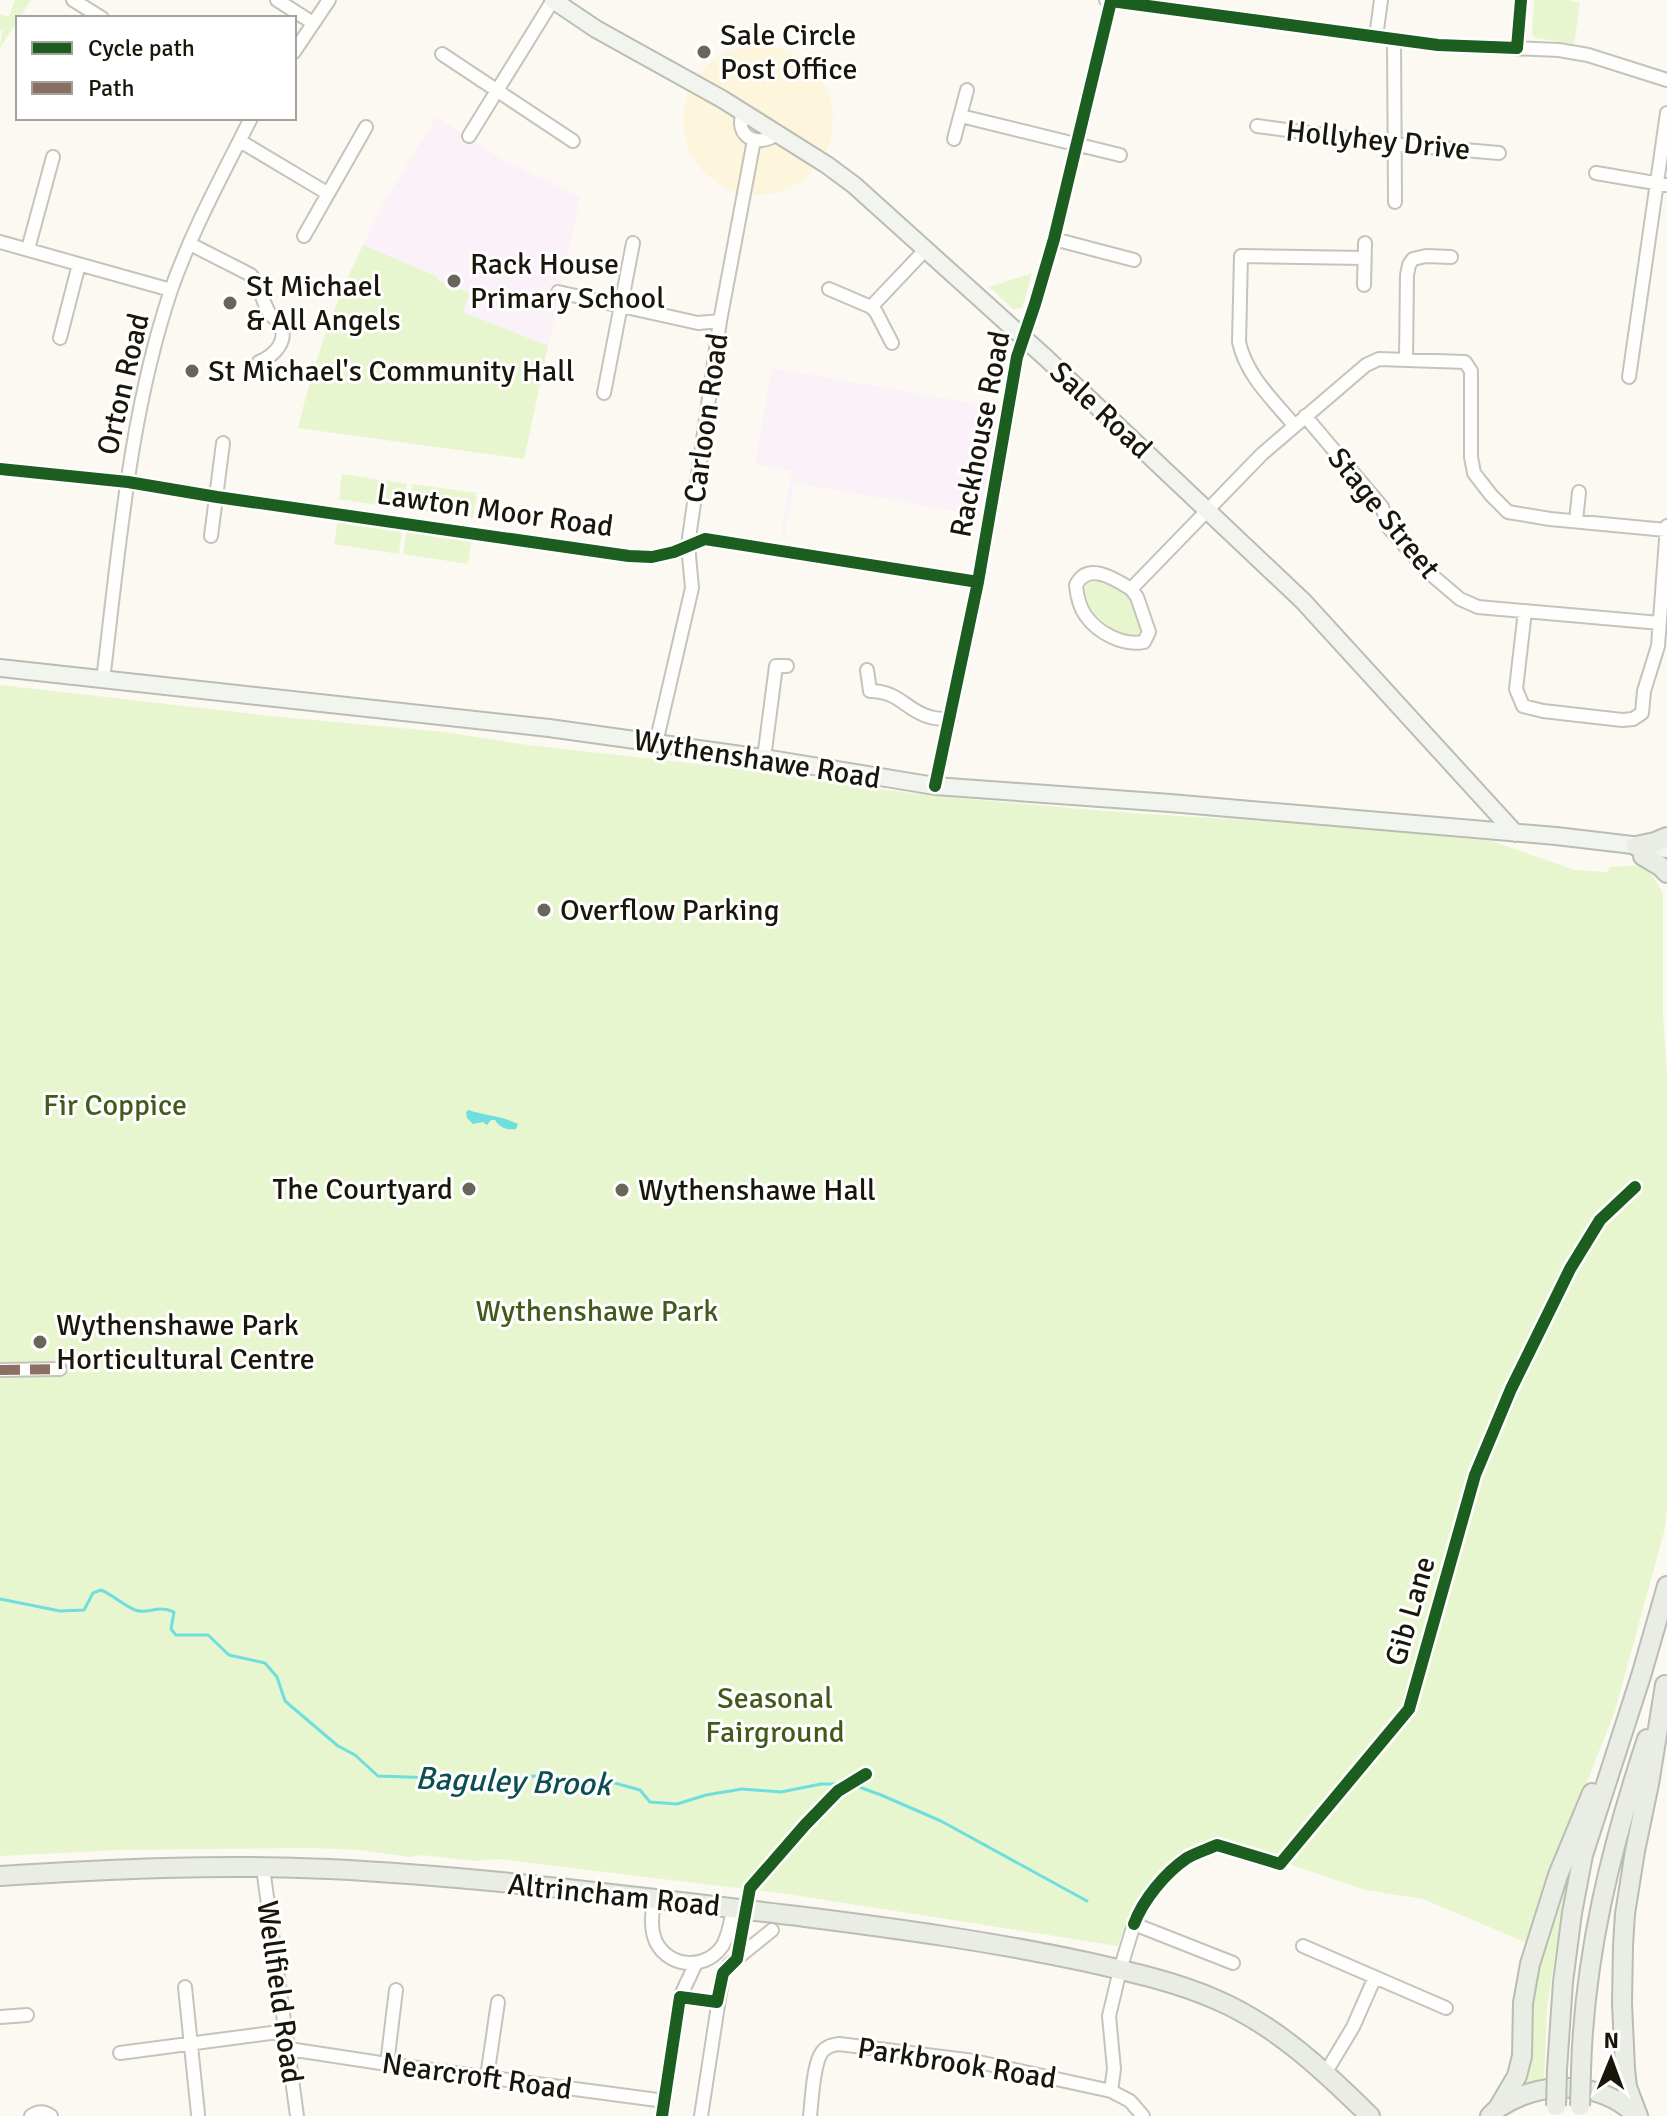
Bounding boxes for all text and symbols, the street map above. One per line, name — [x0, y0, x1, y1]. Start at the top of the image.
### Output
legend — [16, 16, 296, 120]
place label: Sale Circle Post Office — [720, 17, 857, 88]
text: Cycle path — [88, 33, 195, 63]
marker: Sale Circle Post Office — [695, 43, 713, 61]
text: Path — [88, 73, 134, 103]
street label: Hollyhey Drive — [1284, 112, 1472, 169]
place label: Rack House Primary School — [470, 246, 665, 317]
place label: St Michael & All Angels — [246, 268, 401, 339]
marker: Rack House Primary School — [445, 272, 463, 290]
marker: St Michael & All Angels — [221, 294, 239, 312]
street label: Orton Road — [89, 310, 158, 459]
street label: Rackhouse Road — [942, 328, 1019, 540]
street label: Carloon Road — [676, 331, 737, 505]
place label: St Michael's Community Hall — [208, 353, 575, 390]
street label: Sale Road — [1042, 354, 1159, 467]
marker: St Michael's Community Hall — [183, 362, 201, 380]
street label: Stage Street — [1320, 440, 1448, 586]
street label: Lawton Moor Road — [374, 476, 616, 545]
street label: Wythenshawe Road — [631, 722, 883, 797]
place label: Overflow Parking — [560, 892, 780, 929]
marker: Overflow Parking — [535, 901, 553, 919]
park label: Fir Coppice — [43, 1087, 187, 1124]
place label: The Courtyard — [273, 1171, 453, 1208]
place label: Wythenshawe Hall — [638, 1172, 876, 1209]
marker: The Courtyard — [460, 1180, 478, 1198]
marker: Wythenshawe Hall — [613, 1181, 631, 1199]
park label: Wythenshawe Park — [476, 1293, 718, 1330]
place label: Wythenshawe Park Horticultural Centre — [56, 1307, 315, 1378]
marker: Wythenshawe Park Horticultural Centre — [31, 1333, 49, 1351]
street label: Gib Lane — [1377, 1552, 1444, 1670]
park label: Seasonal Fairground — [705, 1680, 845, 1751]
water label: Baguley Brook — [414, 1759, 615, 1805]
street label: Altrincham Road — [506, 1866, 722, 1925]
street label: Wellfield Road — [248, 1898, 311, 2086]
north arrow — [1571, 2020, 1651, 2100]
text: N — [1603, 2027, 1619, 2054]
street label: Parkbrook Road — [855, 2029, 1059, 2097]
street label: Nearcroft Road — [380, 2045, 574, 2108]

